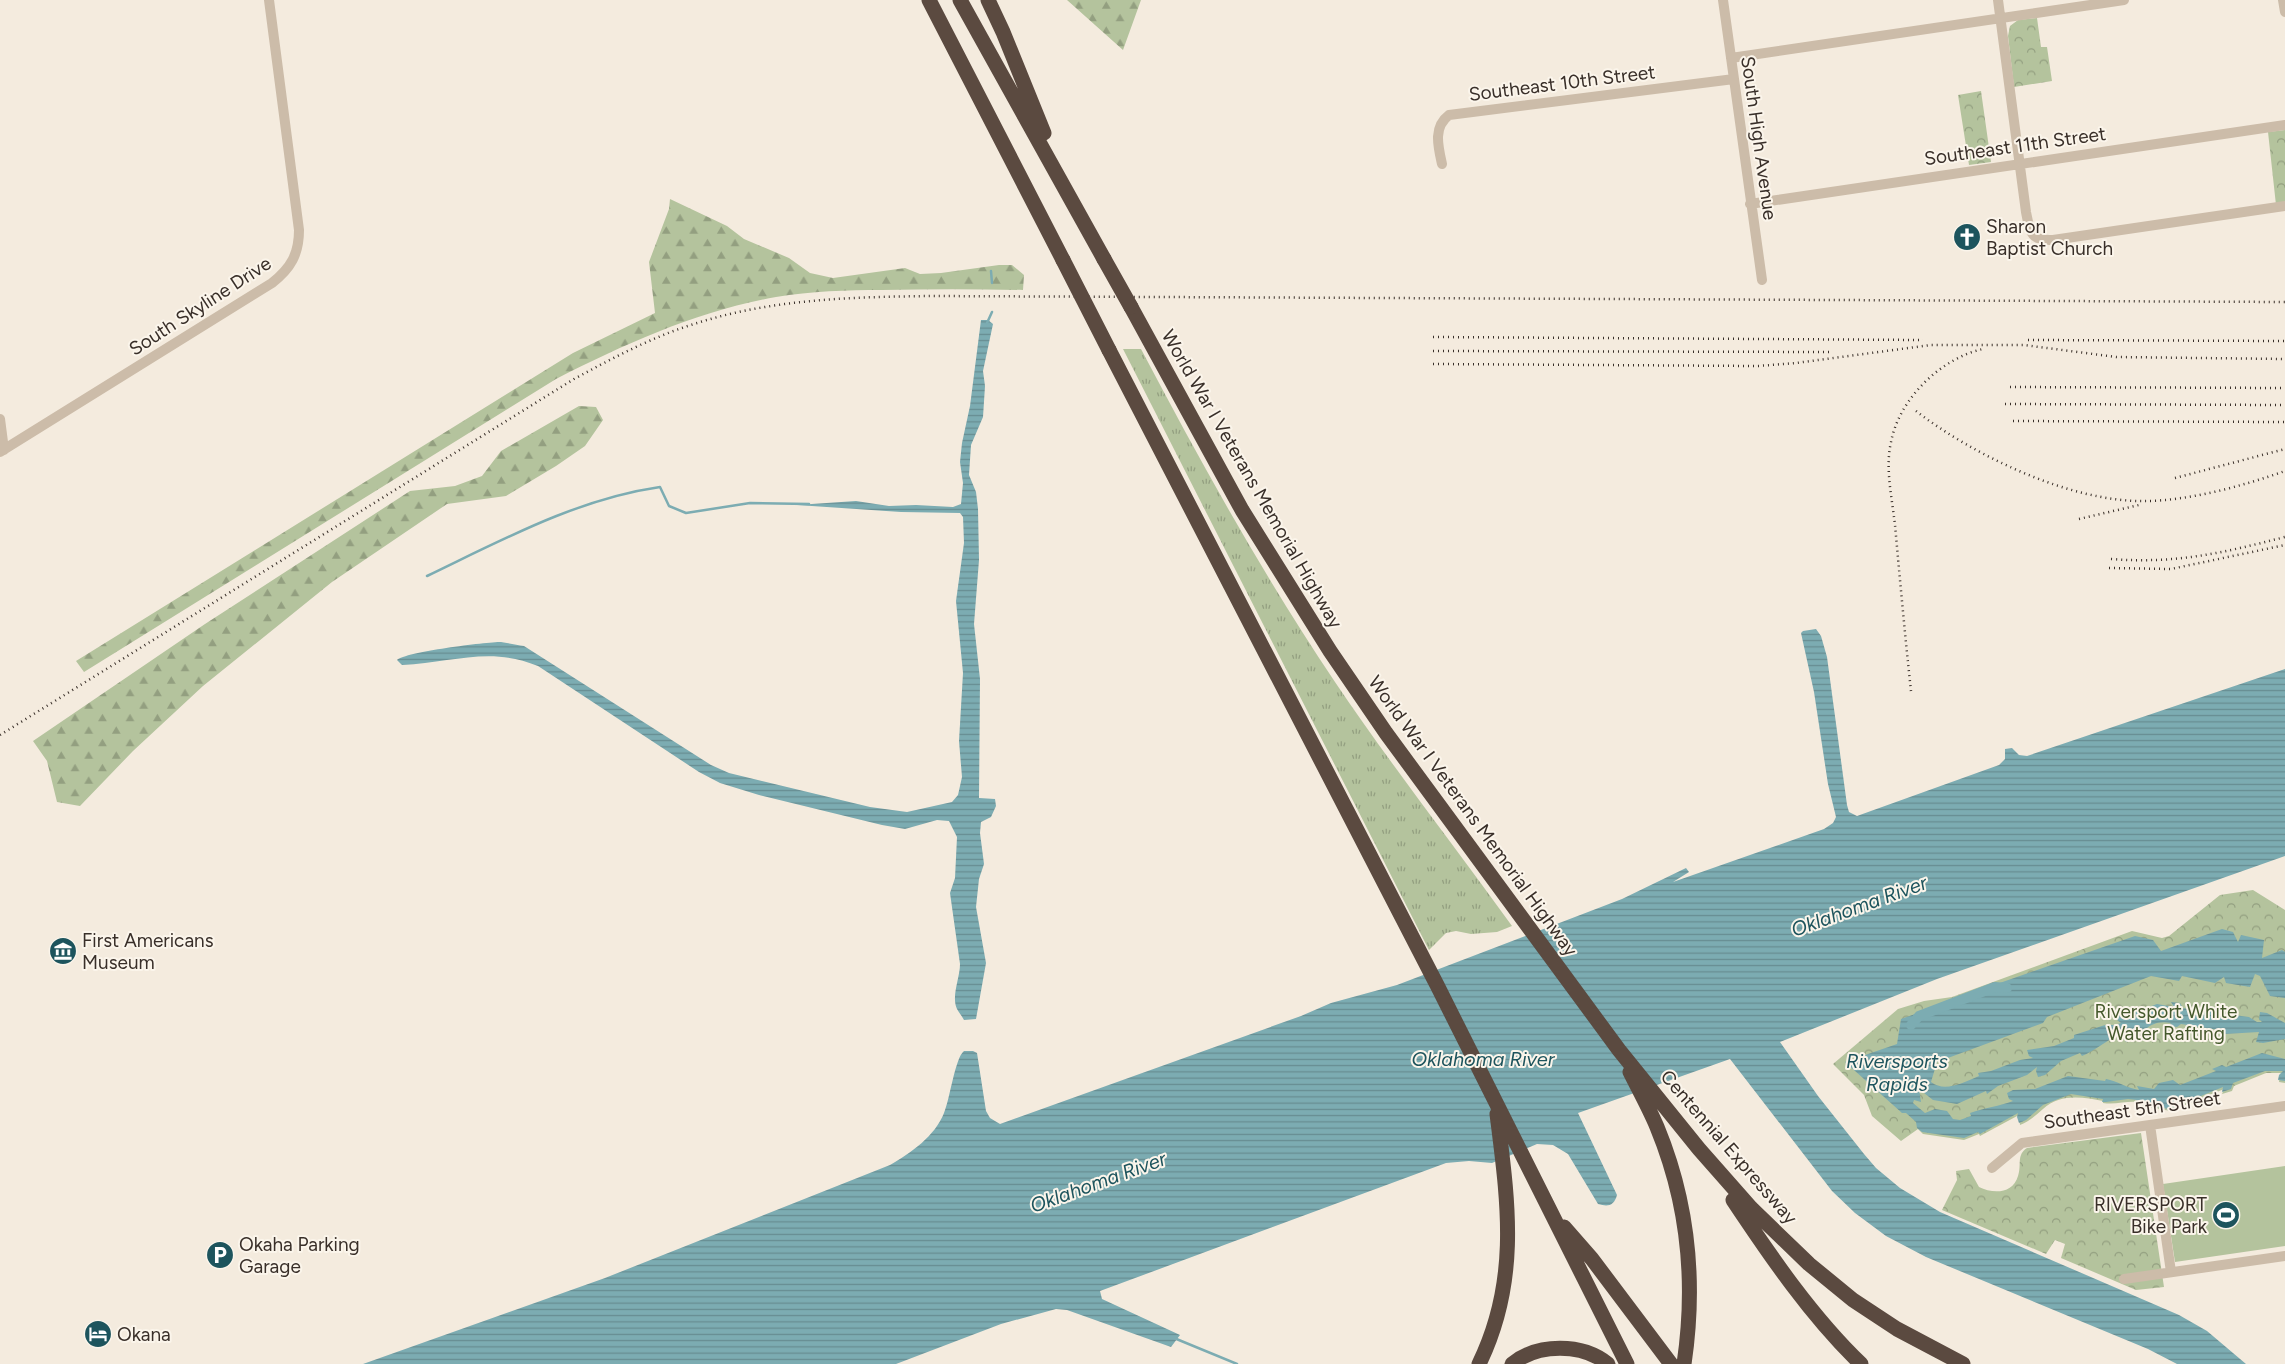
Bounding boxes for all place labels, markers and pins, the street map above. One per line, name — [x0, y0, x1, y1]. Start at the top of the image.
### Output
place label: Sharon Baptist Church — [1986, 215, 2113, 260]
church icon: Sharon Baptist Church — [1952, 222, 1982, 252]
place label: First Americans Museum — [82, 929, 214, 974]
museum icon: First Americans Museum — [48, 936, 78, 966]
place label: RIVERSPORT Bike Park — [2094, 1193, 2208, 1238]
sports icon: RIVERSPORT Bike Park — [2211, 1200, 2241, 1230]
place label: Okaha Parking Garage — [239, 1233, 360, 1278]
parking icon: Okaha Parking Garage — [205, 1240, 235, 1270]
hotel icon: Okana — [83, 1319, 113, 1349]
place label: Okana — [117, 1323, 171, 1346]

